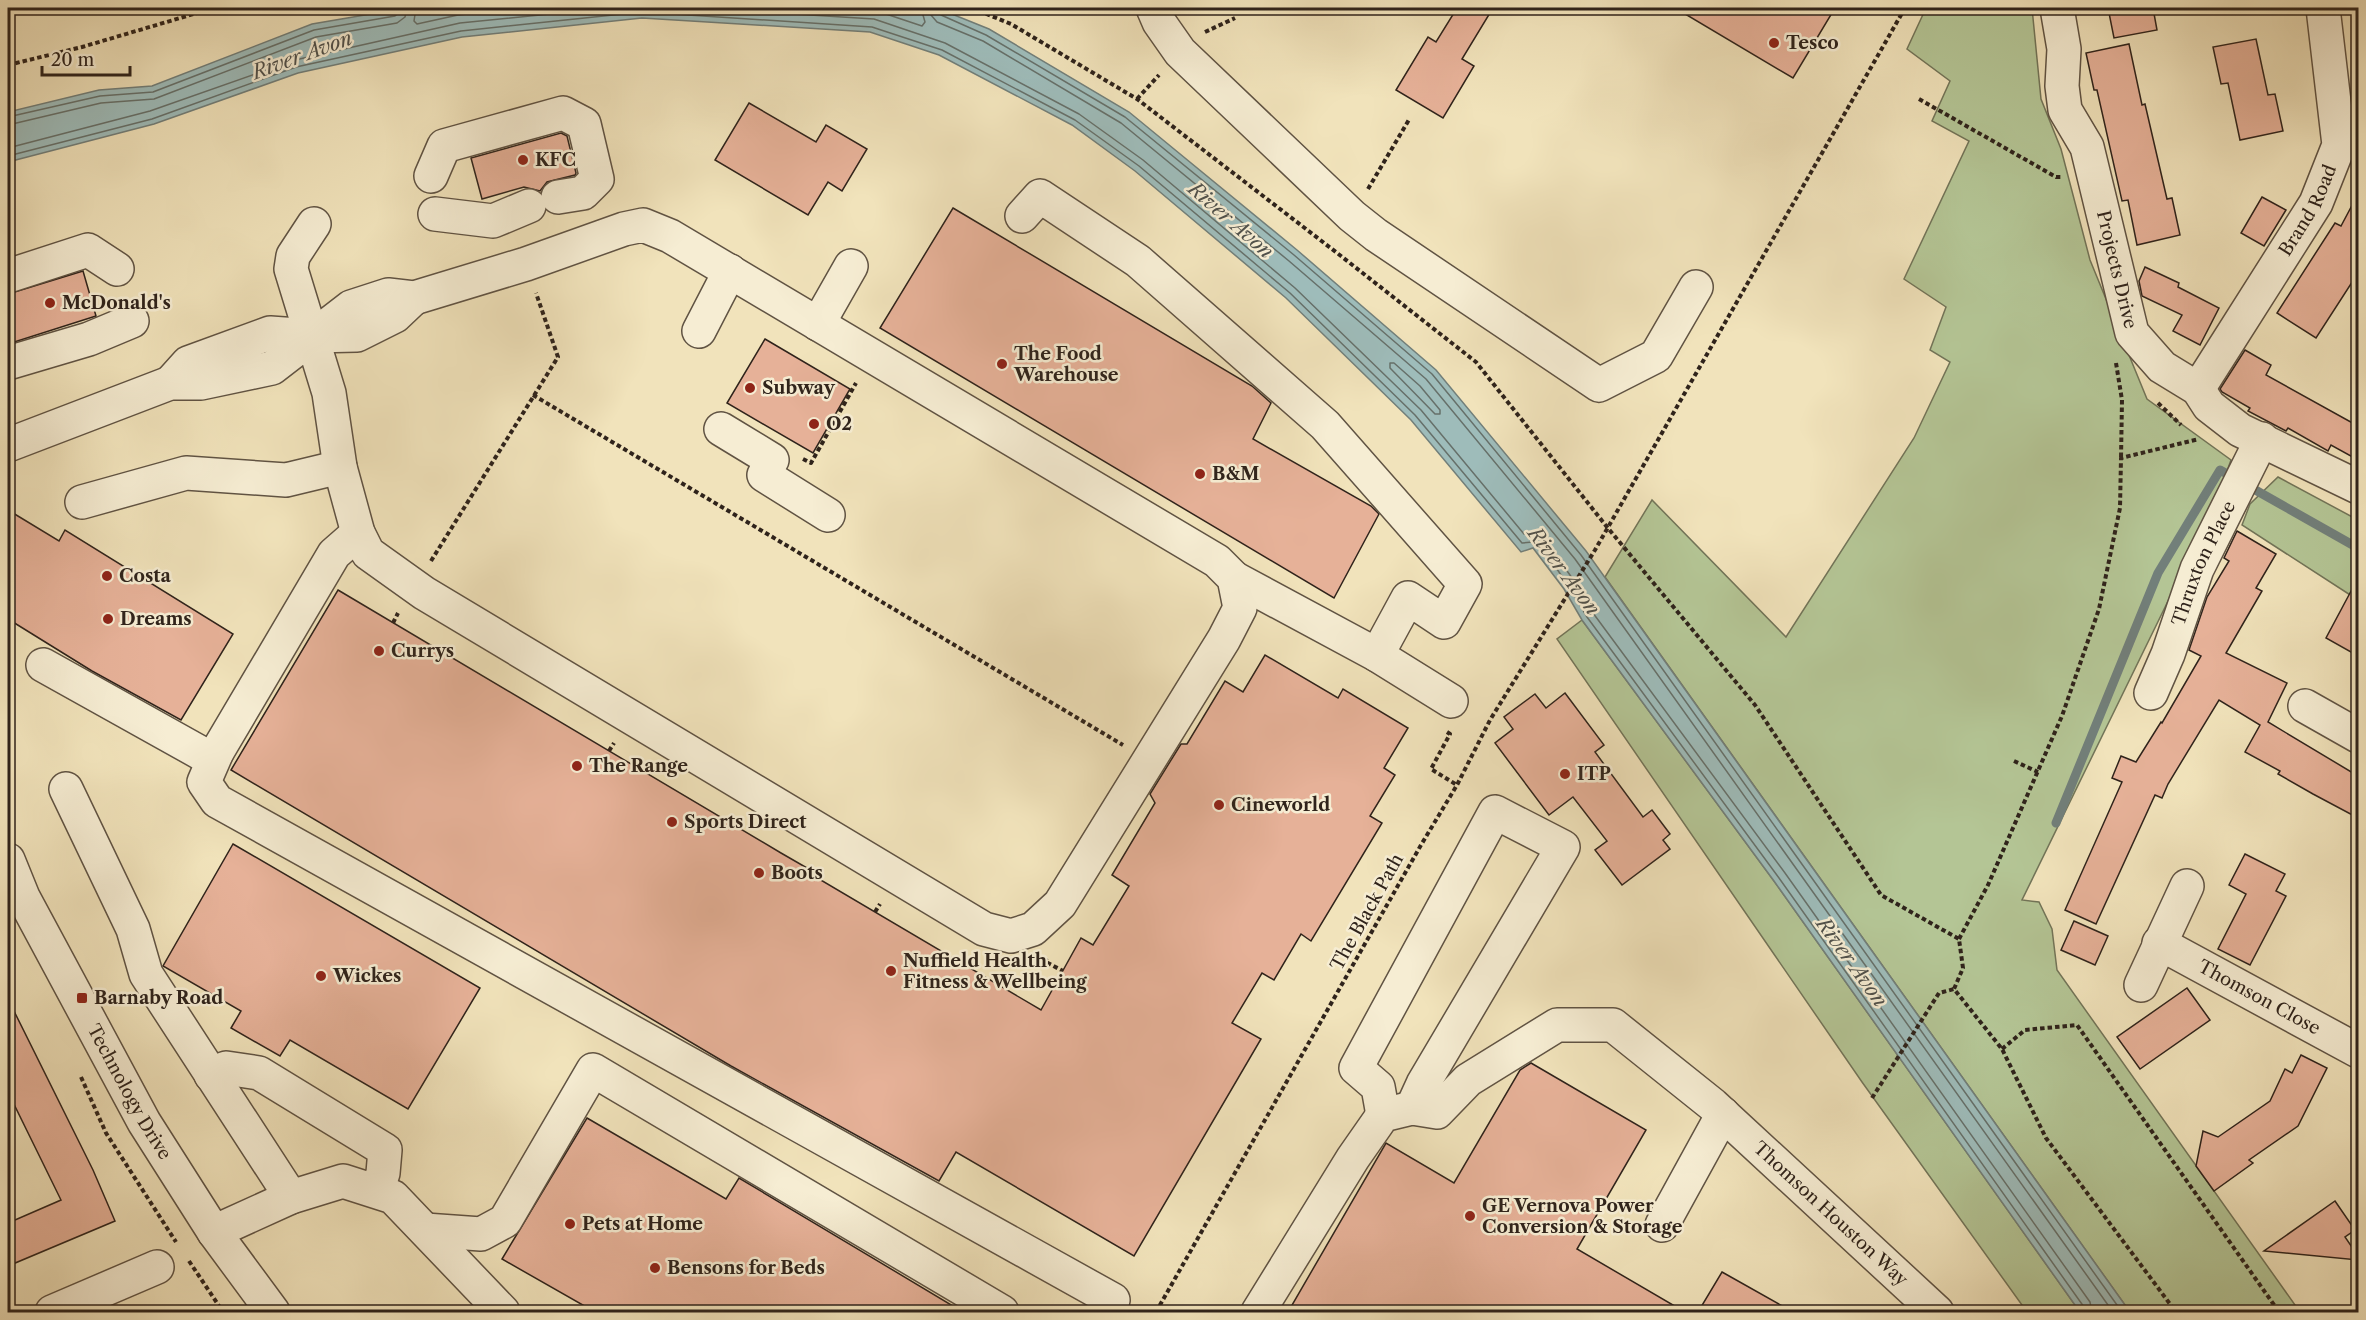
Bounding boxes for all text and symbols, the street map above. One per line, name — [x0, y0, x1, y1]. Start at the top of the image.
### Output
water label: River Avon — [247, 26, 355, 85]
place label: Tesco — [1786, 32, 1839, 54]
marker: Tesco — [1767, 36, 1781, 50]
scale bar — [42, 39, 130, 77]
text: 20 m — [51, 49, 95, 71]
place label: KFC — [535, 149, 576, 171]
marker: KFC — [516, 153, 530, 167]
street label: Brand Road — [2274, 161, 2341, 260]
water label: River Avon — [1182, 175, 1278, 263]
street label: Projects Drive — [2092, 208, 2142, 331]
place label: McDonald's — [62, 292, 171, 314]
marker: McDonald's — [43, 296, 57, 310]
place label: The Food Warehouse — [1013, 343, 1119, 386]
marker: The Food Warehouse — [995, 357, 1009, 371]
place label: Subway — [762, 377, 836, 399]
marker: Subway — [743, 381, 757, 395]
place label: O2 — [826, 413, 852, 435]
marker: O2 — [807, 417, 821, 431]
place label: B&M — [1212, 463, 1259, 485]
marker: B&M — [1193, 467, 1207, 481]
street label: Thruxton Place — [2167, 497, 2240, 629]
water label: River Avon — [1522, 520, 1605, 620]
place label: Costa — [119, 565, 171, 587]
marker: Costa — [100, 569, 114, 583]
place label: Dreams — [120, 608, 192, 630]
marker: Dreams — [101, 612, 115, 626]
place label: Currys — [391, 640, 454, 662]
marker: Currys — [372, 644, 386, 658]
place label: The Range — [589, 755, 688, 777]
marker: The Range — [570, 759, 584, 773]
place label: ITP — [1577, 763, 1611, 785]
marker: ITP — [1558, 767, 1572, 781]
place label: Cineworld — [1231, 794, 1330, 816]
marker: Cineworld — [1212, 798, 1226, 812]
place label: Sports Direct — [684, 811, 807, 833]
marker: Sports Direct — [665, 815, 679, 829]
street label: The Black Path — [1326, 850, 1408, 974]
place label: Boots — [771, 862, 823, 884]
marker: Boots — [752, 866, 766, 880]
water label: River Avon — [1810, 911, 1892, 1011]
place label: Nuffield Health Fitness & Wellbeing — [903, 950, 1087, 993]
street label: Thomson Close — [2194, 955, 2324, 1039]
marker: Nuffield Health Fitness & Wellbeing — [884, 964, 898, 978]
place label: Wickes — [332, 965, 401, 987]
marker: Wickes — [314, 969, 328, 983]
place label: Barnaby Road — [94, 987, 223, 1009]
marker: Barnaby Road — [75, 991, 89, 1005]
street label: Technology Drive — [83, 1020, 176, 1164]
street label: Thomson Houston Way — [1749, 1137, 1913, 1291]
place label: GE Vernova Power Conversion & Storage — [1482, 1195, 1683, 1238]
marker: GE Vernova Power Conversion & Storage — [1463, 1209, 1477, 1223]
place label: Pets at Home — [582, 1213, 703, 1235]
marker: Pets at Home — [563, 1217, 577, 1231]
place label: Bensons for Beds — [667, 1257, 825, 1279]
marker: Bensons for Beds — [648, 1261, 662, 1275]

